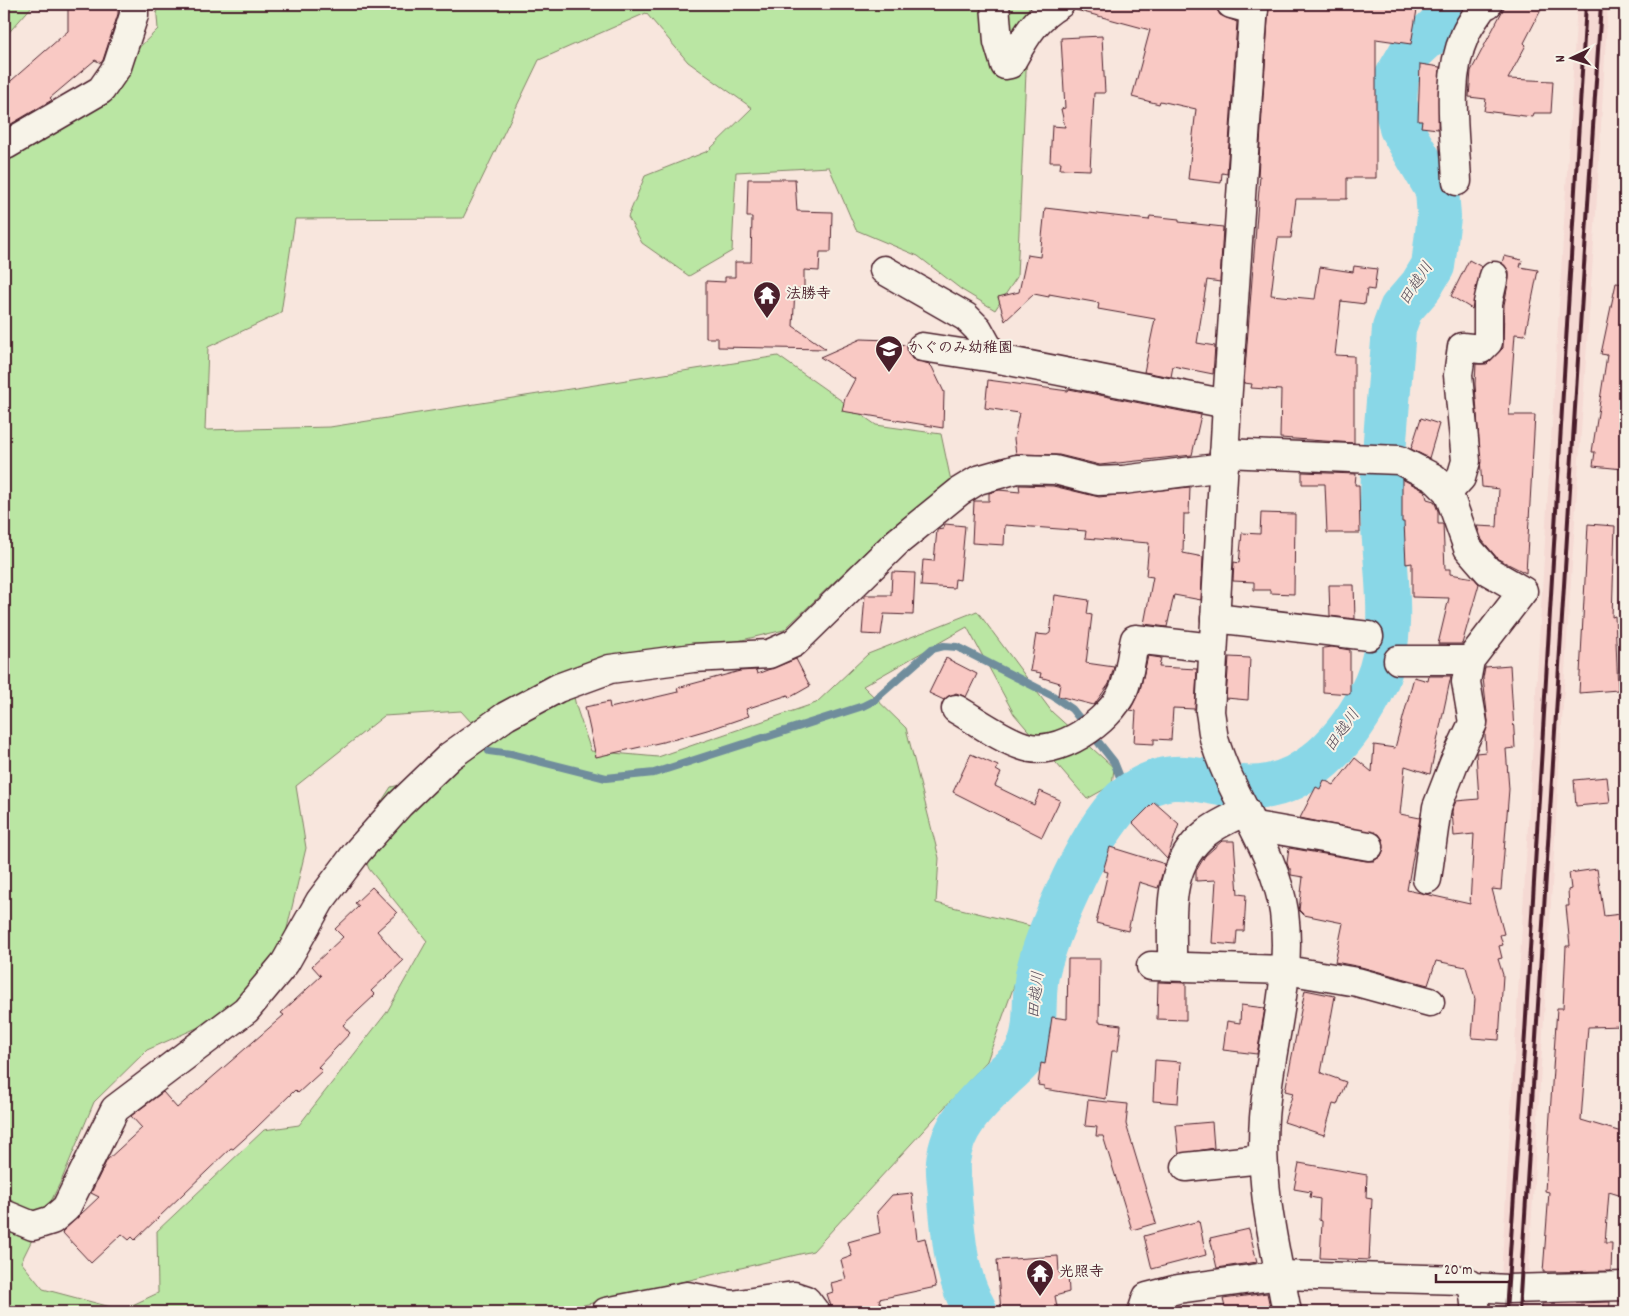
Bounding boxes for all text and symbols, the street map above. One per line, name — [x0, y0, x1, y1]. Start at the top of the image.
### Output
north arrow — [1546, 32, 1596, 82]
text: N — [1551, 55, 1571, 63]
water label: 田越川 — [1394, 258, 1440, 310]
temple icon: 法勝寺 — [752, 280, 782, 319]
place label: 法勝寺 — [786, 284, 831, 306]
school or university icon: かぐのみ幼稚園 — [874, 334, 904, 373]
place label: かぐのみ幼稚園 — [908, 338, 1013, 360]
water label: 田越川 — [1320, 705, 1366, 757]
water label: 田越川 — [1023, 970, 1051, 1020]
scale bar — [1436, 1251, 1510, 1283]
temple icon: 光照寺 — [1025, 1258, 1055, 1297]
text: 20 m — [1444, 1260, 1472, 1282]
place label: 光照寺 — [1059, 1262, 1104, 1284]

